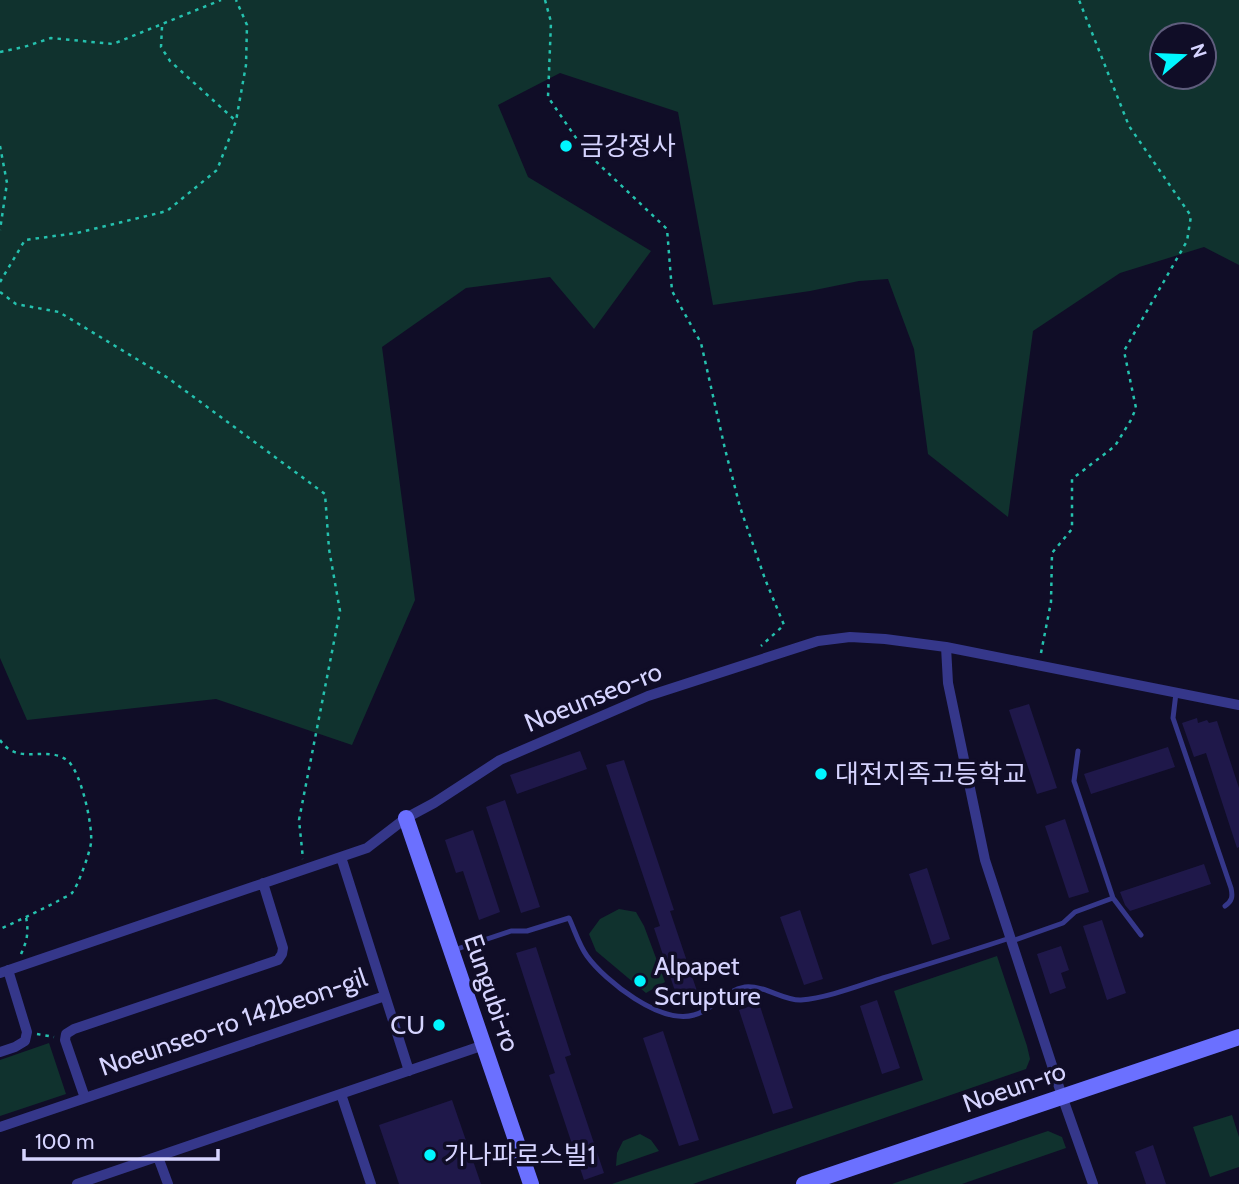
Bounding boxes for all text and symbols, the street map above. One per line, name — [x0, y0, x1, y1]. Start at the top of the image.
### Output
north arrow — [1148, 21, 1218, 91]
text: N — [1186, 41, 1212, 61]
place label: 금강정사 — [580, 130, 676, 162]
marker: 금강정사 — [558, 138, 574, 154]
street label: Noeunseo-ro — [520, 655, 666, 739]
place label: 대전지족고등학교 — [835, 758, 1026, 790]
marker: 대전지족고등학교 — [813, 766, 829, 782]
street label: Eungubi-ro — [457, 930, 527, 1056]
place label: Alpapet Scrupture — [654, 950, 761, 1012]
street label: Noeunseo-ro 142beon-gil — [95, 961, 371, 1083]
marker: Alpapet Scrupture — [632, 973, 648, 989]
place label: CU — [390, 1009, 425, 1041]
marker: CU — [431, 1017, 447, 1033]
street label: Noeun-ro — [958, 1054, 1070, 1120]
scale bar — [24, 1118, 219, 1162]
text: 100 m — [35, 1129, 94, 1154]
place label: 가나파로스빌1 — [444, 1139, 596, 1171]
marker: 가나파로스빌1 — [422, 1147, 438, 1163]

